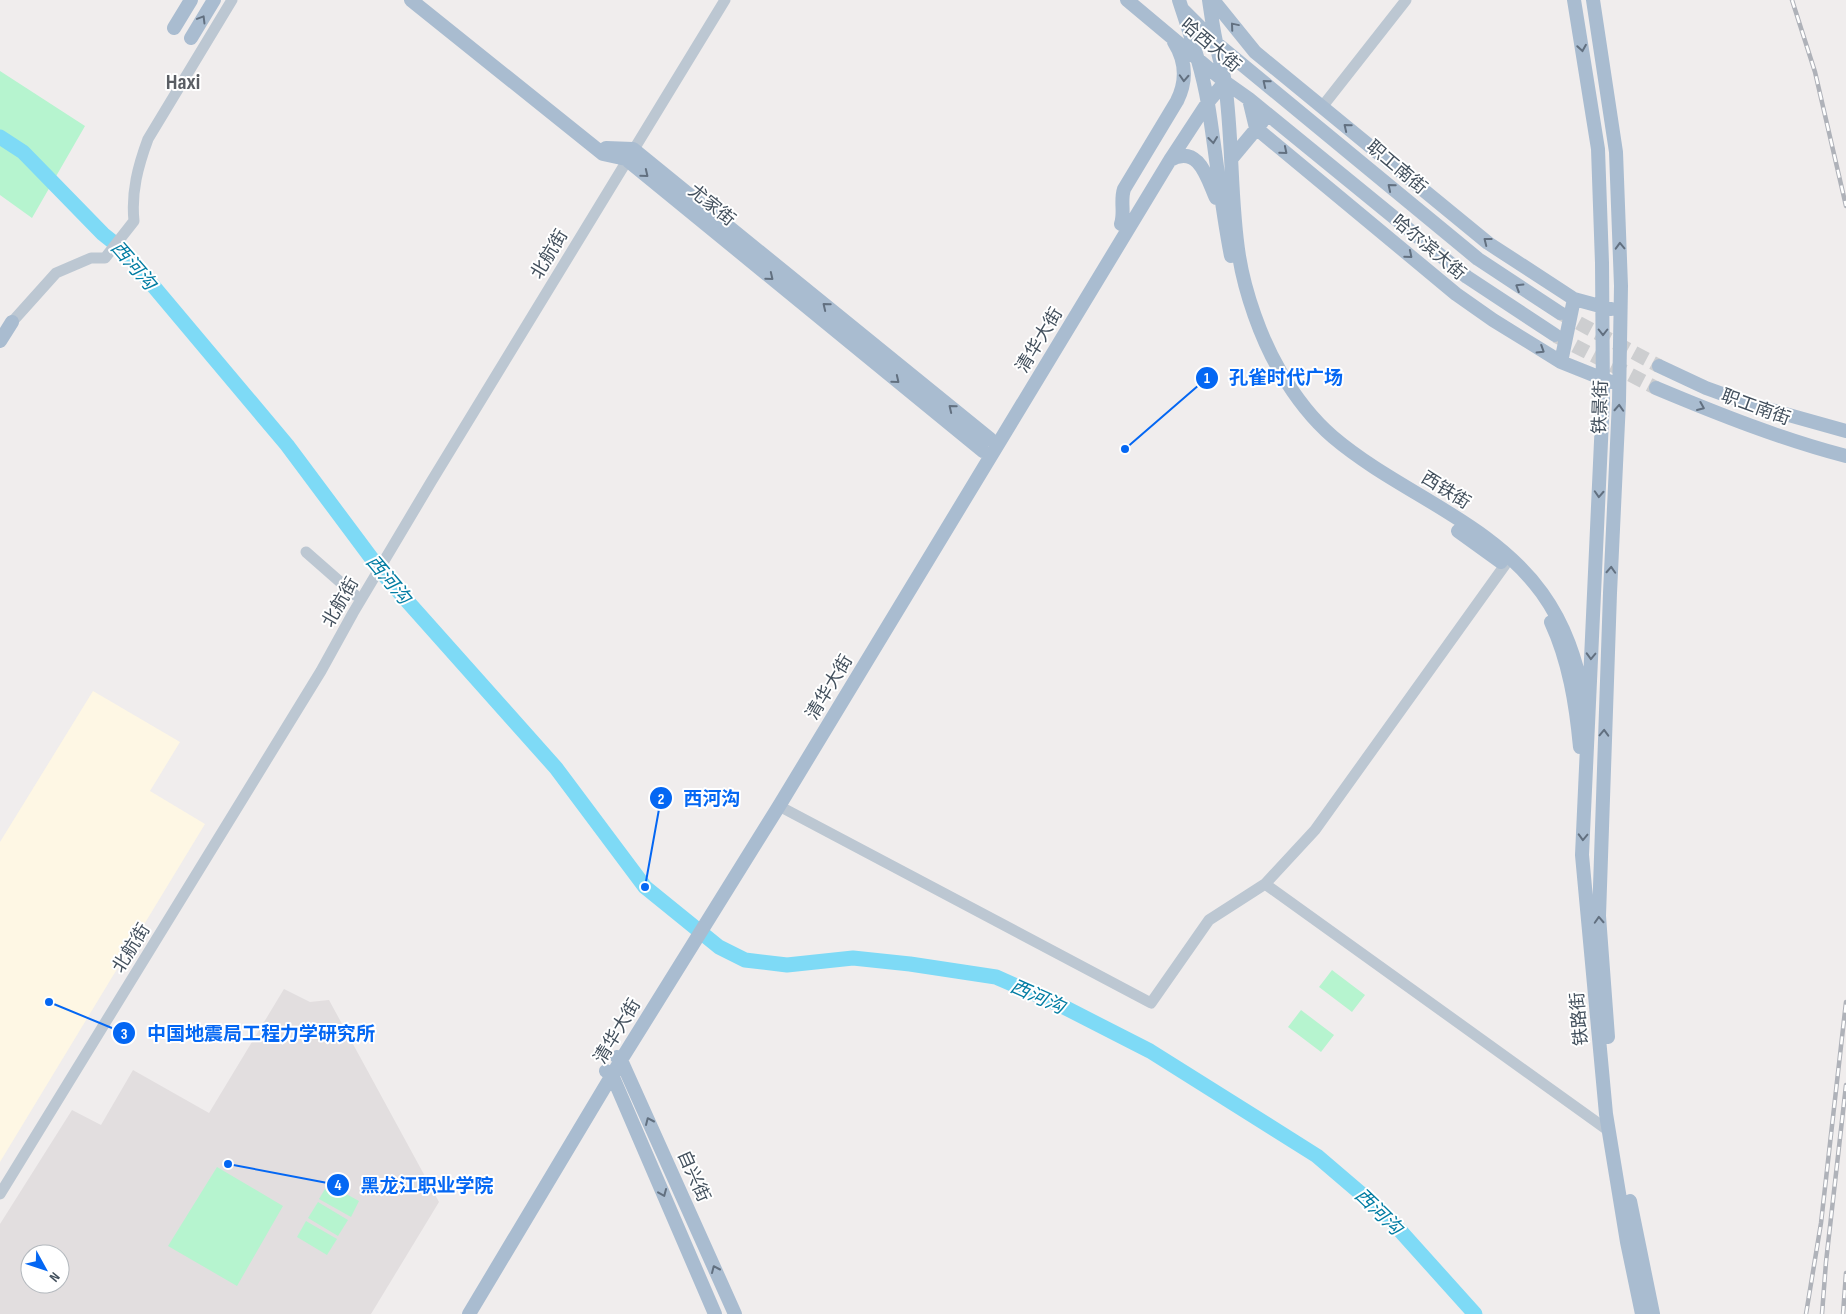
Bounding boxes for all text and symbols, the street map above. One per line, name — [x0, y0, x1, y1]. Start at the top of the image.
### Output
street label: 哈西大街 — [1176, 14, 1245, 77]
one-way arrow — [196, 15, 206, 24]
one-way arrow — [1230, 22, 1239, 31]
one-way arrow — [1576, 44, 1587, 52]
district label: Haxi — [166, 69, 200, 96]
one-way arrow — [1178, 74, 1189, 82]
one-way arrow — [1262, 80, 1271, 89]
one-way arrow — [1344, 125, 1353, 133]
street label: 职工南街 — [1362, 136, 1431, 199]
one-way arrow — [1207, 137, 1218, 145]
one-way arrow — [1278, 146, 1287, 154]
one-way arrow — [639, 168, 648, 177]
street label: 尤家街 — [684, 180, 739, 231]
one-way arrow — [1388, 184, 1397, 192]
street label: 哈尔滨大街 — [1387, 210, 1470, 284]
street label: 北航街 — [527, 226, 572, 283]
water label: 西河沟 — [105, 237, 162, 297]
one-way arrow — [1483, 238, 1493, 247]
one-way arrow — [1615, 241, 1625, 249]
one-way arrow — [1403, 249, 1412, 257]
one-way arrow — [765, 271, 774, 280]
one-way arrow — [1515, 283, 1524, 293]
one-way arrow — [823, 302, 832, 311]
street label: 清华大街 — [1012, 304, 1067, 377]
one-way arrow — [1598, 328, 1608, 336]
one-way arrow — [1535, 343, 1544, 353]
callout: 孔雀时代广场 — [1194, 361, 1353, 395]
text: 孔雀时代广场 — [1229, 367, 1343, 390]
text: 1 — [1204, 369, 1210, 388]
one-way arrow — [890, 374, 899, 382]
street label: 铁景街 — [1589, 380, 1612, 434]
street label: 职工南街 — [1718, 385, 1793, 430]
one-way arrow — [1696, 401, 1705, 411]
one-way arrow — [949, 404, 958, 413]
one-way arrow — [1613, 404, 1624, 412]
street label: 西铁街 — [1417, 467, 1474, 514]
one-way arrow — [1593, 490, 1604, 498]
water label: 西河沟 — [361, 551, 416, 611]
one-way arrow — [1605, 566, 1616, 574]
street label: 北航街 — [318, 574, 363, 631]
street label: 清华大街 — [802, 651, 857, 724]
one-way arrow — [1585, 653, 1596, 661]
one-way arrow — [1599, 728, 1610, 736]
callout: 西河沟 — [648, 781, 750, 815]
text: 西河沟 — [683, 788, 741, 811]
text: 2 — [658, 790, 664, 809]
one-way arrow — [1577, 833, 1588, 841]
one-way arrow — [1594, 915, 1605, 923]
street label: 北航街 — [108, 920, 155, 977]
water label: 西河沟 — [1007, 975, 1070, 1020]
street label: 铁路街 — [1567, 991, 1592, 1047]
street label: 清华大街 — [590, 995, 645, 1068]
callout: 中国地震局工程力学研究所 — [112, 1016, 385, 1050]
text: 中国地震局工程力学研究所 — [147, 1023, 375, 1046]
text: 3 — [121, 1025, 128, 1044]
one-way arrow — [644, 1117, 655, 1126]
street label: 自兴街 — [673, 1147, 714, 1205]
callout: 黑龙江职业学院 — [325, 1168, 503, 1202]
text: 黑龙江职业学院 — [360, 1175, 494, 1198]
text: 4 — [335, 1176, 342, 1195]
water label: 西河沟 — [1349, 1184, 1408, 1242]
one-way arrow — [656, 1188, 667, 1197]
north arrow — [20, 1244, 70, 1294]
one-way arrow — [712, 1266, 722, 1275]
text: N — [46, 1269, 63, 1285]

